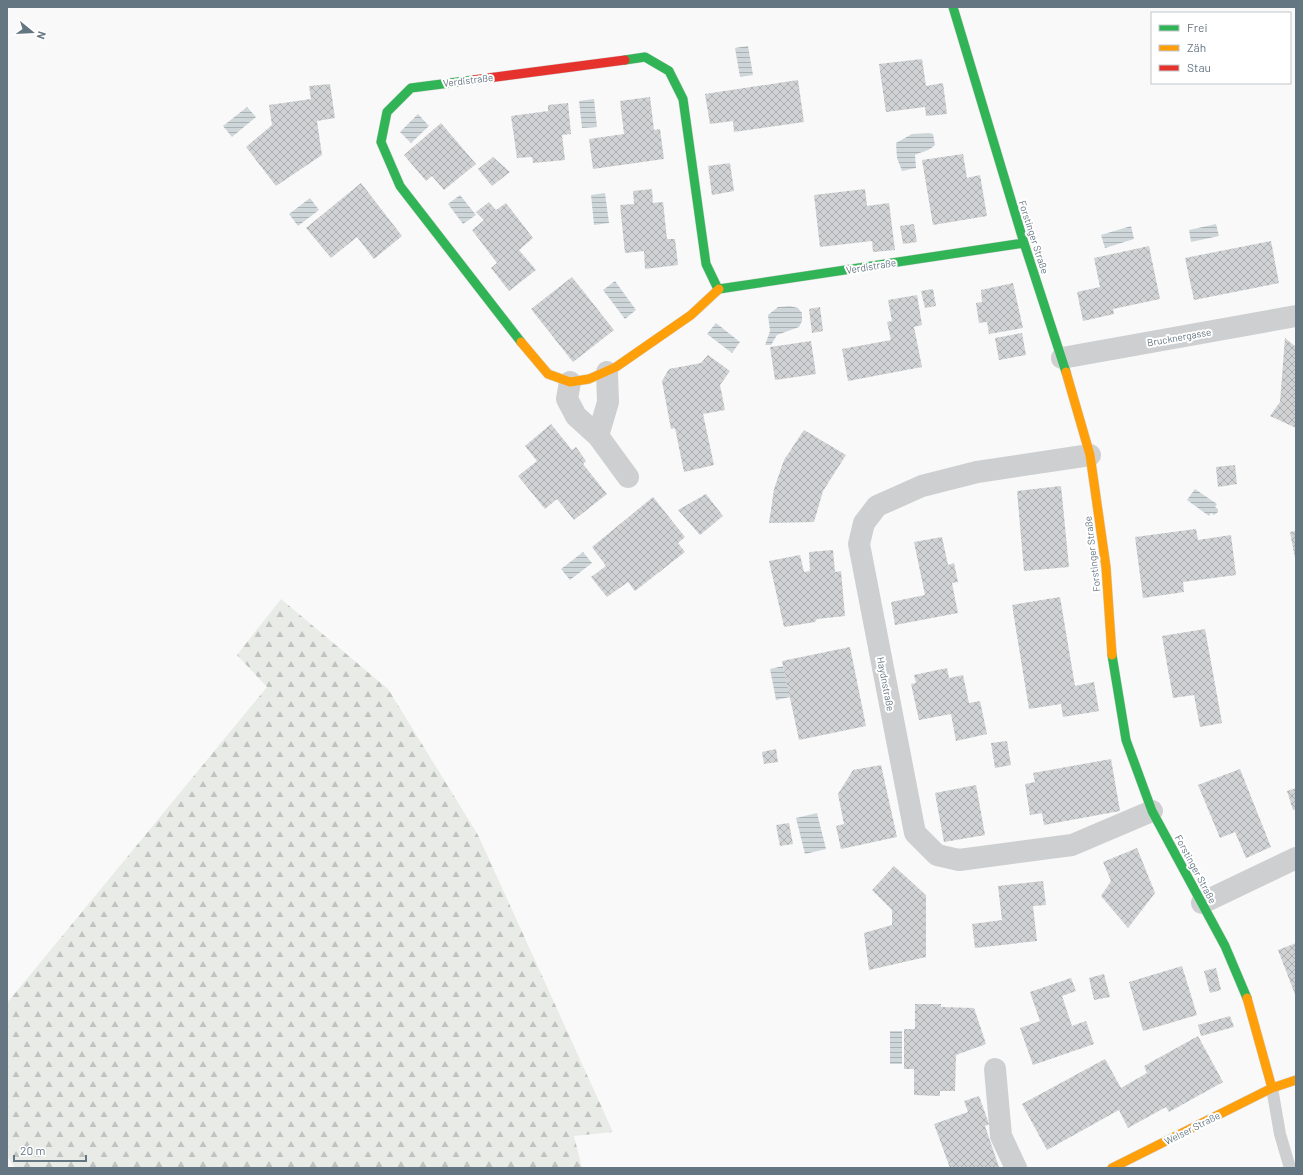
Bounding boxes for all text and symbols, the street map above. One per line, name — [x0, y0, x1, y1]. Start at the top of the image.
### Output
north arrow — [12, 12, 52, 52]
legend — [1151, 12, 1291, 84]
text: Frei — [1187, 20, 1207, 34]
text: N — [35, 30, 49, 41]
text: Zäh — [1187, 40, 1206, 54]
text: Stau — [1187, 60, 1211, 74]
street label: Verdistraße — [442, 71, 494, 89]
street label: Forstinger Straße — [1017, 199, 1051, 275]
street label: Verdistraße — [845, 256, 897, 276]
street label: Brucknergasse — [1146, 325, 1212, 349]
street label: Forstinger Straße — [1081, 515, 1103, 593]
street label: Haydnstraße — [875, 656, 897, 712]
street label: Forstinger Straße — [1173, 833, 1219, 905]
street label: Welser Straße — [1162, 1109, 1222, 1147]
scale bar — [14, 1137, 86, 1163]
text: 20 m — [20, 1143, 46, 1157]

